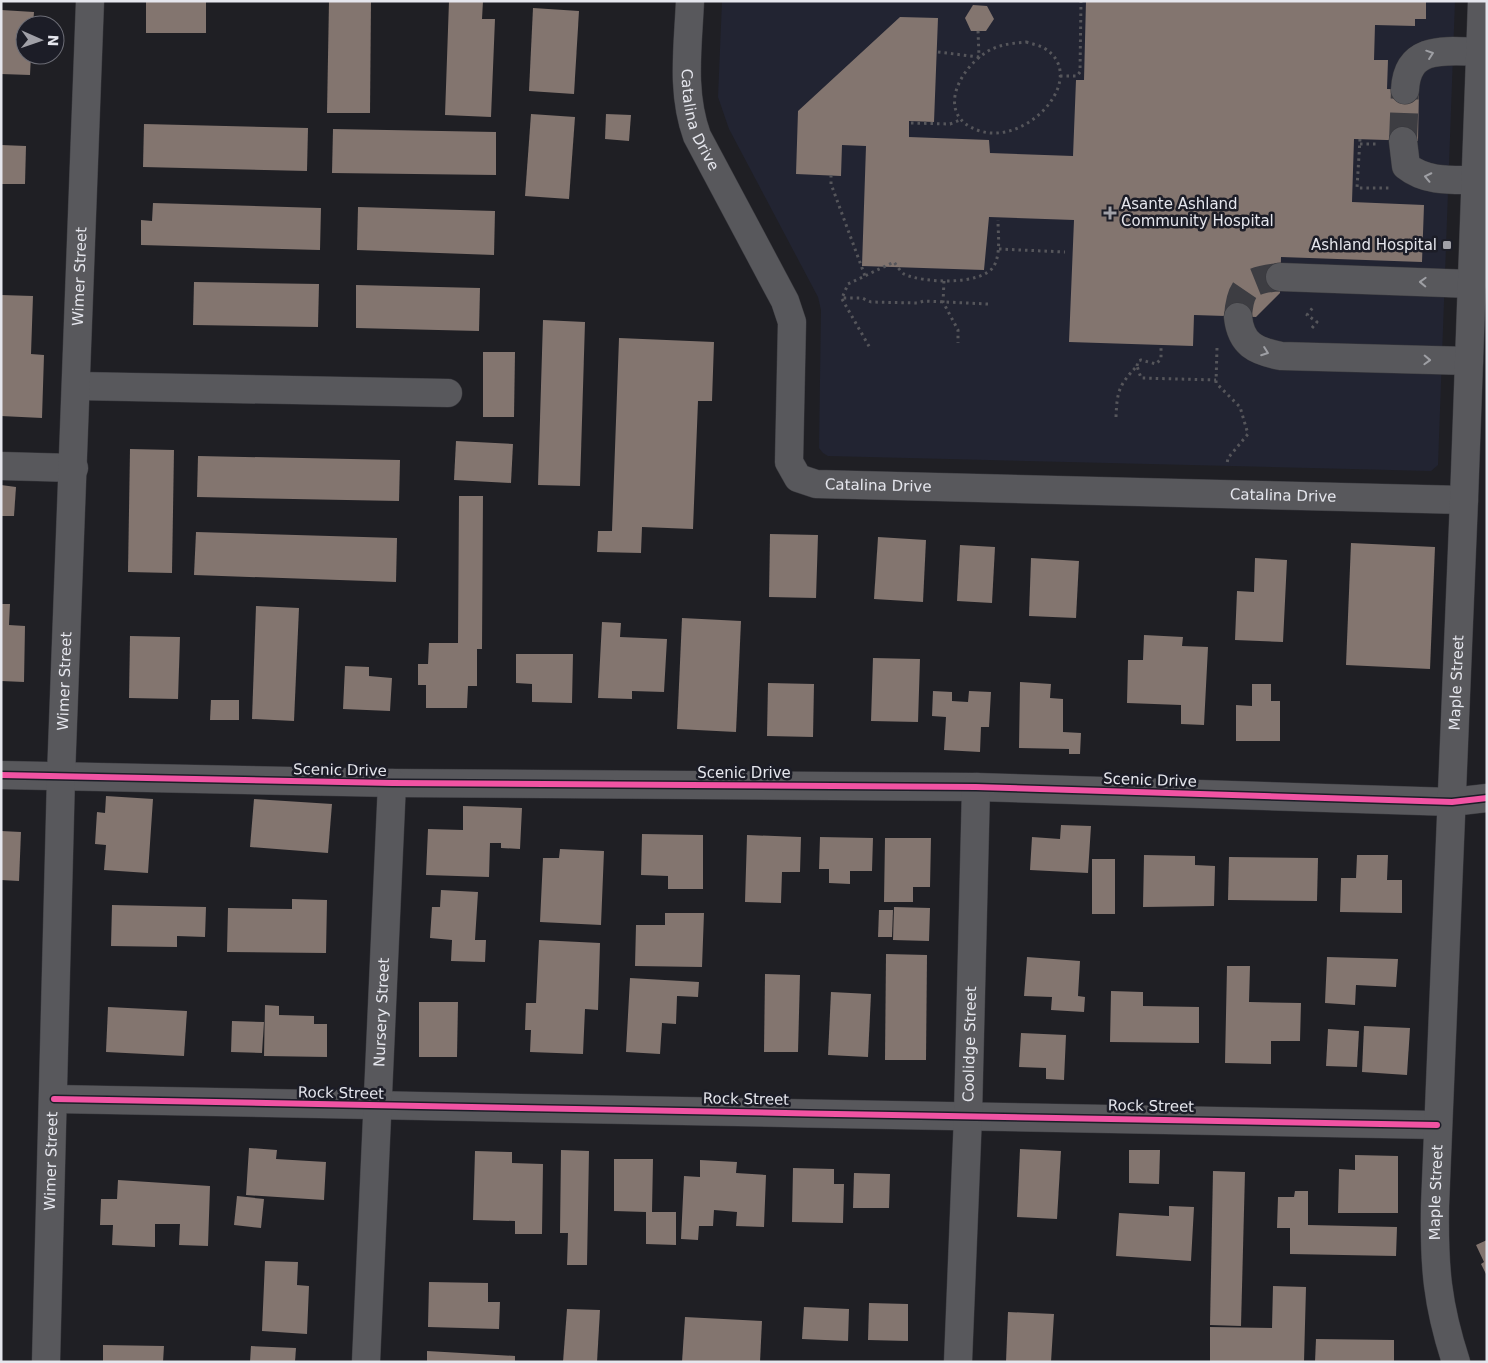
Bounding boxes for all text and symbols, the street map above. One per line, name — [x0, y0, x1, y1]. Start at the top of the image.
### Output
north arrow — [15, 15, 65, 65]
text: N — [45, 34, 61, 47]
one-way arrow — [1425, 50, 1434, 60]
street label: Catalina Drive — [678, 68, 723, 174]
one-way arrow — [1423, 172, 1432, 183]
place label: Asante Ashland Community Hospital — [1121, 195, 1274, 230]
marker: Asante Ashland Community Hospital — [1103, 206, 1117, 220]
street label: Wimer Street — [69, 227, 91, 326]
place label: Ashland Hospital — [1311, 236, 1437, 254]
marker: Ashland Hospital — [1441, 239, 1453, 251]
one-way arrow — [1419, 277, 1427, 288]
one-way arrow — [1260, 346, 1269, 356]
one-way arrow — [1423, 355, 1431, 365]
street label: Catalina Drive — [825, 475, 932, 496]
street label: Catalina Drive — [1230, 485, 1337, 506]
street label: Wimer Street — [54, 631, 75, 731]
street label: Maple Street — [1446, 635, 1467, 731]
street label: Scenic Drive — [293, 760, 387, 780]
street label: Scenic Drive — [697, 764, 791, 782]
street label: Scenic Drive — [1103, 769, 1197, 791]
street label: Nursery Street — [370, 957, 393, 1067]
street label: Coolidge Street — [959, 986, 980, 1102]
street label: Rock Street — [298, 1083, 384, 1103]
street label: Rock Street — [703, 1089, 789, 1109]
street label: Rock Street — [1108, 1096, 1194, 1116]
street label: Wimer Street — [41, 1111, 61, 1211]
street label: Maple Street — [1426, 1144, 1447, 1240]

